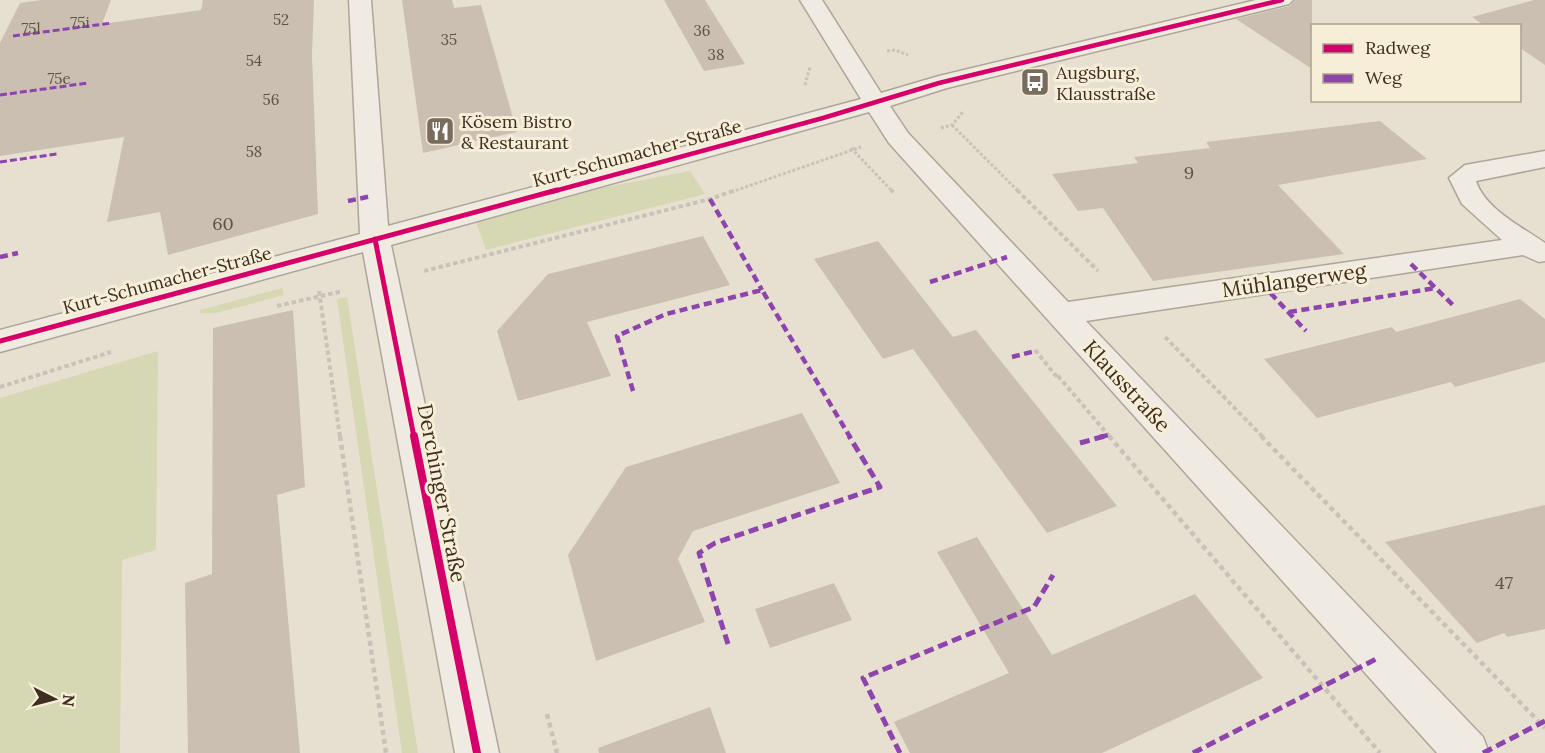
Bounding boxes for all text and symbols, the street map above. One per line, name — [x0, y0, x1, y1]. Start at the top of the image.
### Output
house number: 52 — [273, 10, 289, 29]
house number: 75i — [70, 13, 90, 32]
house number: 75l — [21, 19, 41, 38]
house number: 36 — [693, 21, 711, 40]
legend — [1311, 24, 1521, 102]
house number: 35 — [441, 30, 457, 49]
text: Radweg — [1365, 36, 1431, 59]
house number: 38 — [708, 45, 724, 64]
house number: 54 — [246, 51, 262, 70]
place label: Augsburg, Klausstraße — [1055, 61, 1156, 105]
bus stop icon: Augsburg, Klausstraße — [1019, 66, 1051, 98]
text: Weg — [1365, 66, 1403, 89]
house number: 75e — [47, 69, 71, 88]
house number: 56 — [263, 90, 279, 109]
place label: Kösem Bistro & Restaurant — [461, 110, 572, 154]
street label: Kurt-Schumacher-Straße — [530, 114, 744, 192]
restaurant icon: Kösem Bistro & Restaurant — [424, 115, 456, 147]
house number: 58 — [246, 142, 262, 161]
house number: 9 — [1184, 161, 1194, 184]
house number: 60 — [212, 212, 234, 235]
street label: Kurt-Schumacher-Straße — [60, 241, 274, 319]
street label: Mühlangerweg — [1220, 256, 1368, 303]
street label: Klausstraße — [1077, 334, 1177, 438]
street label: Derchinger Straße — [411, 401, 473, 585]
house number: 47 — [1495, 571, 1513, 594]
north arrow — [24, 669, 84, 729]
text: N — [58, 693, 80, 708]

